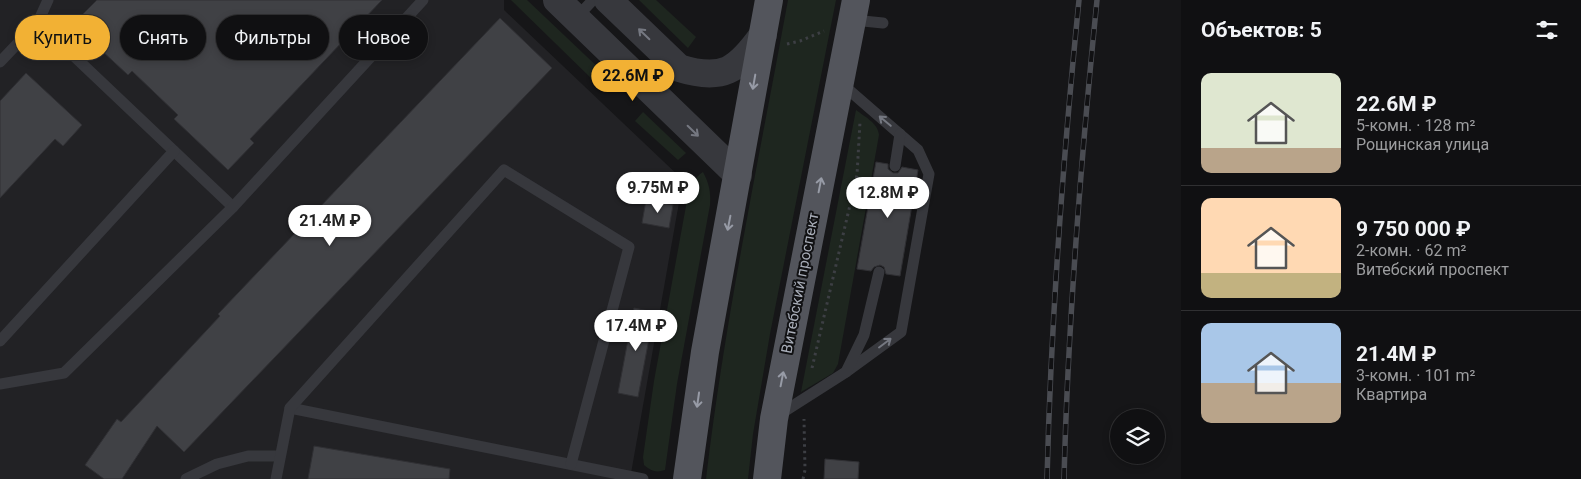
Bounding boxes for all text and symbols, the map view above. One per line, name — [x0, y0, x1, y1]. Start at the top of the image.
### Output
chip: Купить — [15, 15, 110, 60]
chip: Снять — [120, 15, 206, 60]
chip: Фильтры — [216, 15, 329, 60]
chip: Новое — [339, 15, 428, 60]
icon: filters — [1533, 16, 1561, 44]
text: Объектов: 5 — [1201, 18, 1322, 42]
one-way arrow — [637, 28, 650, 40]
pin: 22.6M ₽ — [587, 59, 679, 102]
text: 22.6M ₽ — [602, 66, 664, 85]
one-way arrow — [749, 74, 759, 90]
text: 22.6M ₽ — [1356, 92, 1437, 116]
icon: home — [1241, 93, 1301, 153]
one-way arrow — [879, 116, 892, 127]
text: 5-комн. · 128 m² — [1356, 116, 1475, 135]
one-way arrow — [687, 125, 699, 137]
text: Рощинская улица — [1356, 135, 1489, 154]
pin: 9.75M ₽ — [612, 172, 704, 214]
pin: 12.8M ₽ — [842, 176, 934, 219]
text: 9.75M ₽ — [627, 178, 689, 197]
one-way arrow — [815, 178, 825, 194]
text: 12.8M ₽ — [857, 183, 919, 202]
pin: 21.4M ₽ — [284, 204, 376, 247]
text: 21.4M ₽ — [299, 211, 361, 230]
street label: Витебский проспект — [777, 211, 823, 355]
one-way arrow — [723, 215, 733, 231]
text: 9 750 000 ₽ — [1356, 217, 1471, 241]
icon: home — [1241, 218, 1301, 278]
text: 2-комн. · 62 m² — [1356, 241, 1466, 260]
text: Витебский проспект — [1356, 260, 1509, 279]
pin: 17.4M ₽ — [590, 310, 682, 352]
text: 17.4M ₽ — [605, 316, 667, 335]
one-way arrow — [878, 338, 891, 349]
text: 21.4M ₽ — [1356, 342, 1437, 366]
icon: home — [1241, 343, 1301, 403]
text: 3-комн. · 101 m² — [1356, 366, 1475, 385]
one-way arrow — [777, 371, 787, 387]
text: Квартира — [1356, 385, 1427, 404]
one-way arrow — [692, 392, 702, 408]
map controls — [1110, 409, 1165, 464]
button: layers — [1110, 409, 1165, 464]

